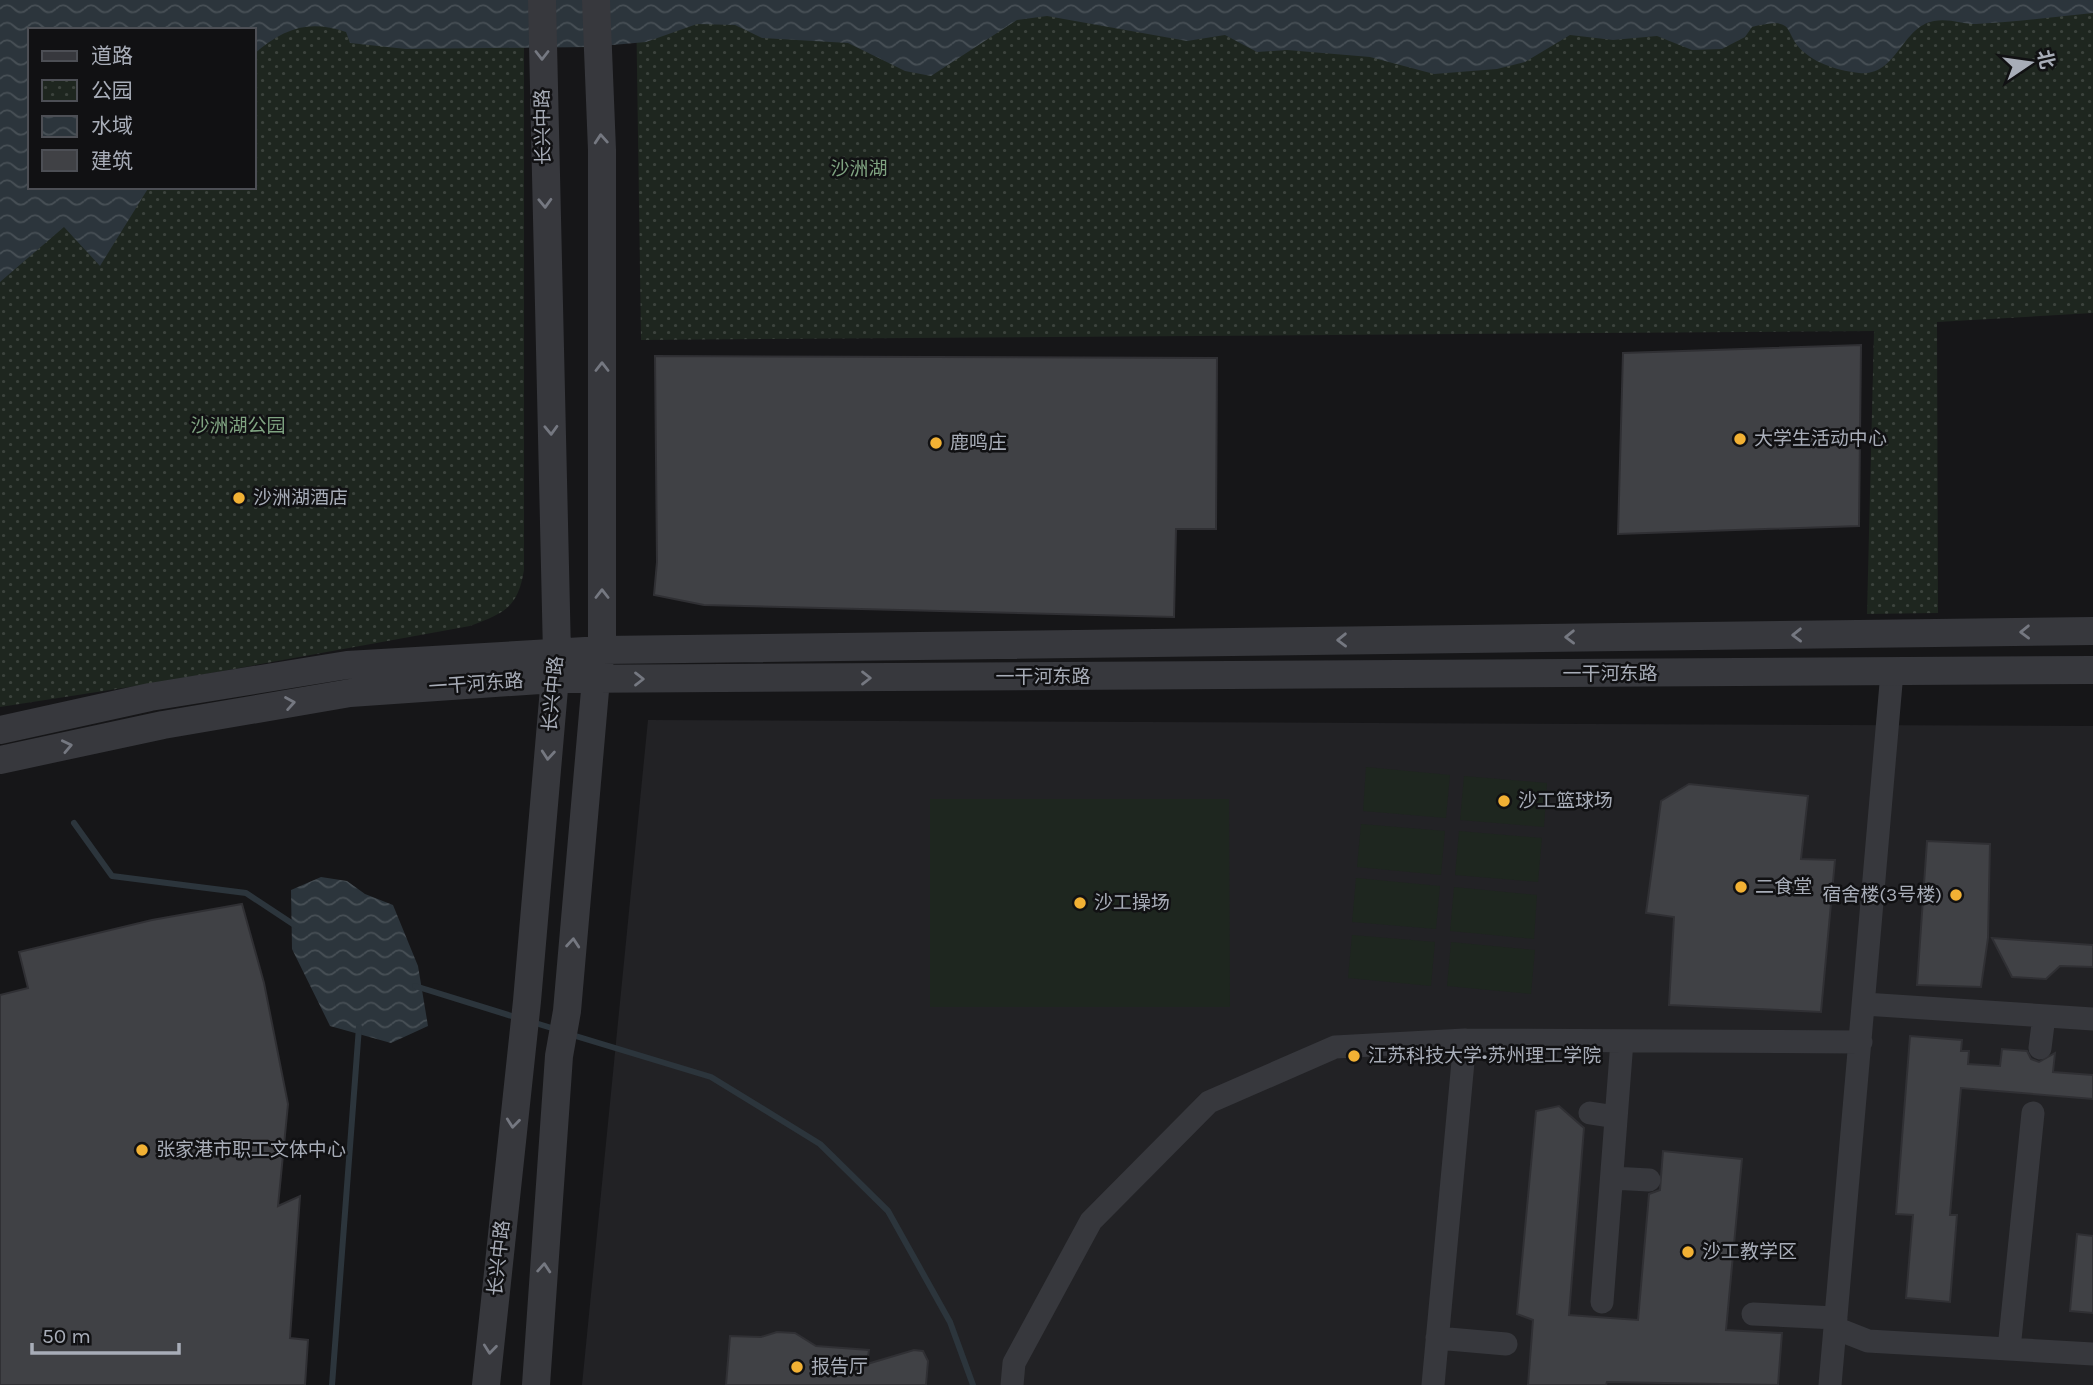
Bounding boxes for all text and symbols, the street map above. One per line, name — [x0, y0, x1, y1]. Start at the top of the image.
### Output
legend — [28, 28, 256, 189]
north arrow — [1995, 28, 2065, 98]
text: 道路 — [91, 44, 133, 68]
text: 北 — [2033, 48, 2058, 71]
one-way arrow — [534, 50, 550, 61]
text: 公园 — [91, 79, 133, 103]
street label: 长兴中路 — [531, 89, 555, 165]
text: 水域 — [91, 114, 133, 138]
one-way arrow — [594, 134, 609, 145]
text: 建筑 — [91, 149, 133, 173]
park label: 沙洲湖 — [830, 158, 888, 180]
one-way arrow — [537, 198, 553, 209]
one-way arrow — [594, 361, 610, 372]
park label: 沙洲湖公园 — [190, 415, 286, 437]
one-way arrow — [544, 425, 559, 436]
place label: 大学生活动中心 — [1754, 428, 1887, 450]
marker: 大学生活动中心 — [1732, 431, 1748, 447]
place label: 鹿鸣庄 — [950, 432, 1007, 454]
marker: 鹿鸣庄 — [928, 435, 944, 451]
place label: 沙洲湖酒店 — [253, 487, 348, 509]
marker: 沙洲湖酒店 — [231, 490, 247, 506]
one-way arrow — [594, 589, 610, 599]
one-way arrow — [2019, 624, 2030, 640]
one-way arrow — [1792, 627, 1803, 642]
one-way arrow — [1564, 630, 1575, 645]
one-way arrow — [1337, 633, 1348, 648]
street label: 长兴中路 — [539, 655, 567, 733]
street label: 一干河东路 — [1562, 663, 1658, 685]
street label: 一干河东路 — [995, 666, 1091, 688]
street label: 一干河东路 — [428, 670, 524, 698]
one-way arrow — [862, 670, 872, 686]
one-way arrow — [634, 671, 645, 687]
one-way arrow — [284, 696, 296, 711]
one-way arrow — [61, 739, 73, 754]
one-way arrow — [541, 750, 556, 761]
place label: 沙工篮球场 — [1518, 790, 1613, 812]
marker: 沙工篮球场 — [1496, 793, 1512, 809]
place label: 二食堂 — [1755, 876, 1812, 898]
marker: 二食堂 — [1733, 879, 1749, 895]
place label: 宿舍楼(3号楼) — [1822, 884, 1942, 906]
marker: 宿舍楼(3号楼) — [1948, 887, 1964, 903]
place label: 沙工操场 — [1094, 892, 1170, 914]
marker: 沙工操场 — [1072, 895, 1088, 911]
one-way arrow — [565, 937, 580, 948]
place label: 江苏科技大学•苏州理工学院 — [1368, 1045, 1601, 1067]
marker: 江苏科技大学•苏州理工学院 — [1346, 1048, 1362, 1064]
one-way arrow — [506, 1117, 521, 1129]
place label: 张家港市职工文体中心 — [156, 1139, 346, 1161]
marker: 张家港市职工文体中心 — [134, 1142, 150, 1158]
street label: 长兴中路 — [484, 1219, 514, 1297]
place label: 沙工教学区 — [1702, 1241, 1797, 1263]
marker: 沙工教学区 — [1680, 1244, 1696, 1260]
one-way arrow — [536, 1262, 551, 1273]
scale bar — [32, 1312, 178, 1356]
text: 50 m — [42, 1324, 91, 1348]
one-way arrow — [482, 1344, 497, 1355]
place label: 报告厅 — [811, 1356, 868, 1378]
marker: 报告厅 — [789, 1359, 805, 1375]

